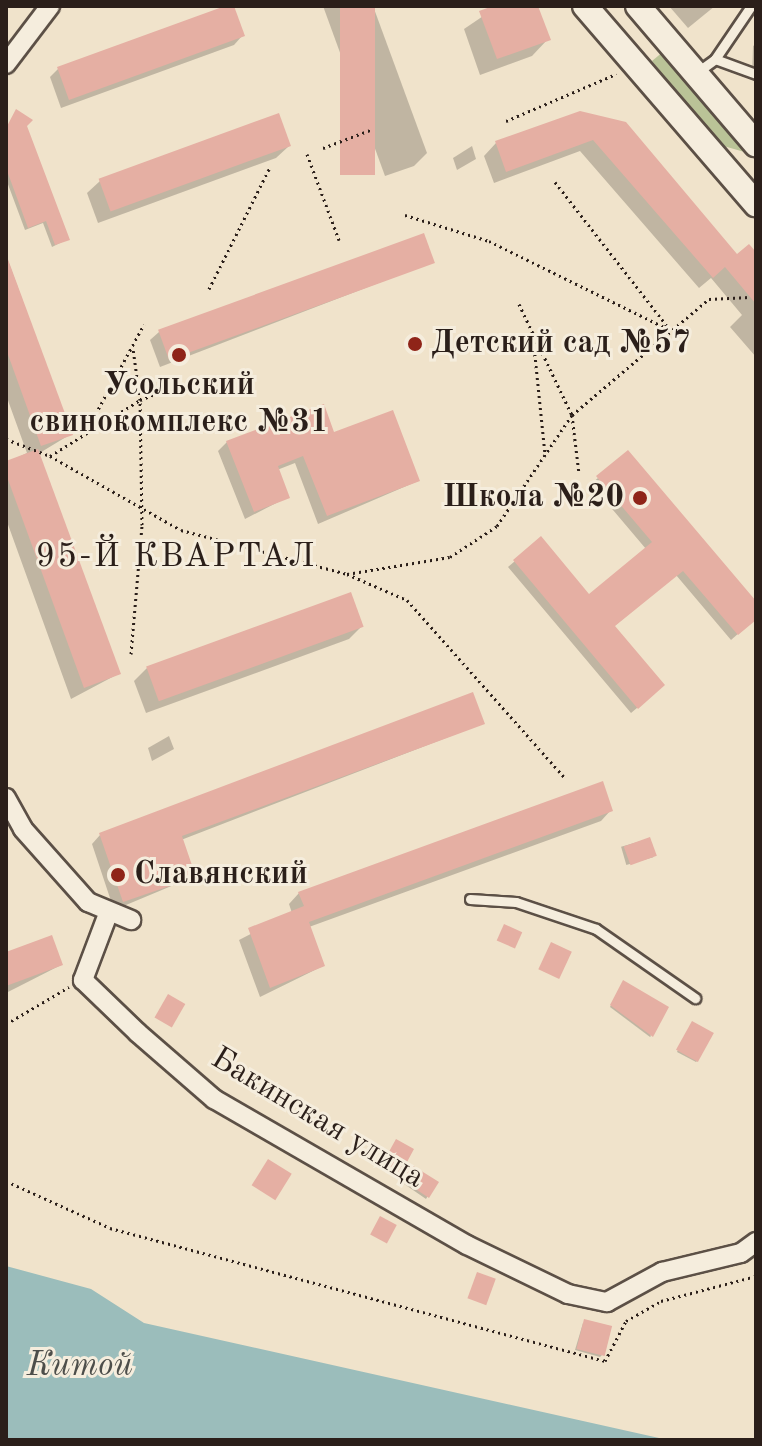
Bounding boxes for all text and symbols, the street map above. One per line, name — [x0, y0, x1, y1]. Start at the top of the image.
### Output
place label: Детский сад №57 — [431, 325, 691, 363]
marker: Детский сад №57 — [406, 335, 424, 353]
marker: Усольский свинокомплекс №31 — [170, 346, 188, 364]
place label: Усольский свинокомплекс №31 — [30, 368, 328, 443]
place label: Школа №20 — [442, 479, 624, 517]
marker: Школа №20 — [631, 489, 649, 507]
district label: 95-Й КВАРТАЛ — [35, 538, 317, 578]
place label: Славянский — [134, 856, 308, 894]
marker: Славянский — [109, 866, 127, 884]
street label: Бакинская улица — [203, 1040, 431, 1198]
water label: Китой — [27, 1347, 133, 1387]

